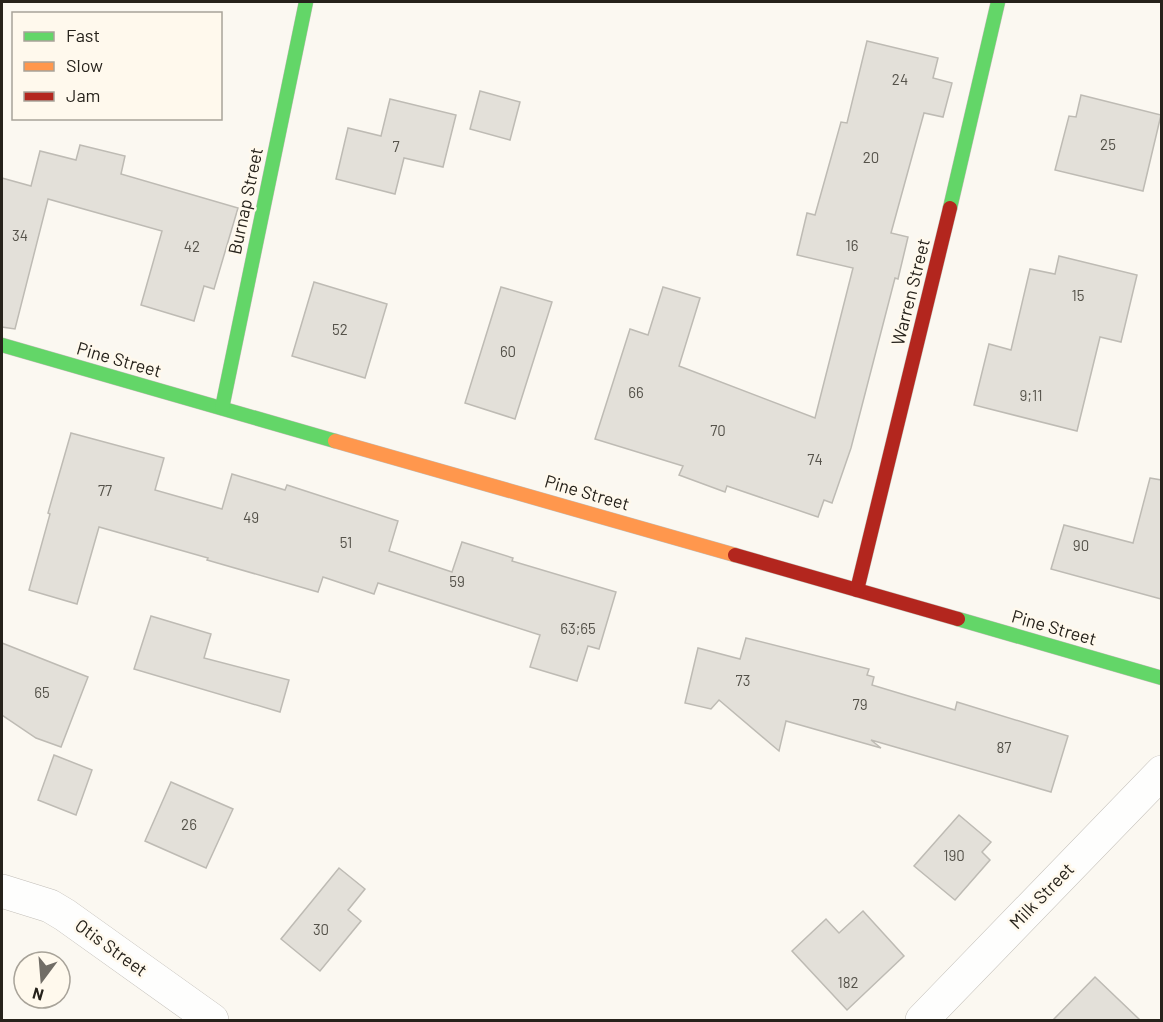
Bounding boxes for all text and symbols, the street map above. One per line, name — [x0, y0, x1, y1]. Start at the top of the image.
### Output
legend — [12, 12, 222, 120]
text: Fast — [66, 24, 100, 46]
text: Slow — [66, 54, 103, 76]
house number: 24 — [892, 70, 908, 88]
text: Jam — [66, 84, 100, 106]
house number: 25 — [1100, 135, 1116, 153]
house number: 7 — [392, 137, 400, 155]
street label: Burnap Street — [223, 145, 267, 256]
house number: 20 — [863, 148, 879, 166]
house number: 34 — [12, 226, 28, 244]
house number: 16 — [846, 236, 858, 254]
street label: Warren Street — [886, 236, 934, 347]
house number: 42 — [184, 237, 200, 255]
house number: 15 — [1072, 286, 1084, 304]
house number: 52 — [332, 320, 348, 338]
street label: Pine Street — [74, 336, 164, 382]
house number: 60 — [500, 342, 516, 360]
house number: 66 — [628, 383, 644, 401]
house number: 9;11 — [1019, 386, 1043, 404]
house number: 70 — [710, 421, 726, 439]
house number: 74 — [807, 450, 823, 468]
street label: Pine Street — [542, 469, 632, 515]
house number: 77 — [98, 481, 112, 499]
house number: 49 — [243, 508, 259, 526]
house number: 51 — [340, 533, 352, 551]
house number: 90 — [1073, 536, 1089, 554]
house number: 59 — [449, 572, 465, 590]
street label: Pine Street — [1009, 604, 1099, 650]
house number: 63;65 — [560, 619, 596, 637]
house number: 73 — [736, 671, 750, 689]
house number: 65 — [34, 683, 50, 701]
house number: 79 — [853, 695, 867, 713]
house number: 87 — [997, 738, 1011, 756]
house number: 26 — [181, 815, 197, 833]
house number: 190 — [943, 846, 965, 864]
street label: Milk Street — [1004, 858, 1078, 933]
street label: Otis Street — [71, 914, 152, 981]
house number: 30 — [313, 920, 329, 938]
north arrow — [12, 950, 72, 1010]
house number: 182 — [837, 973, 859, 991]
text: N — [30, 984, 45, 1005]

